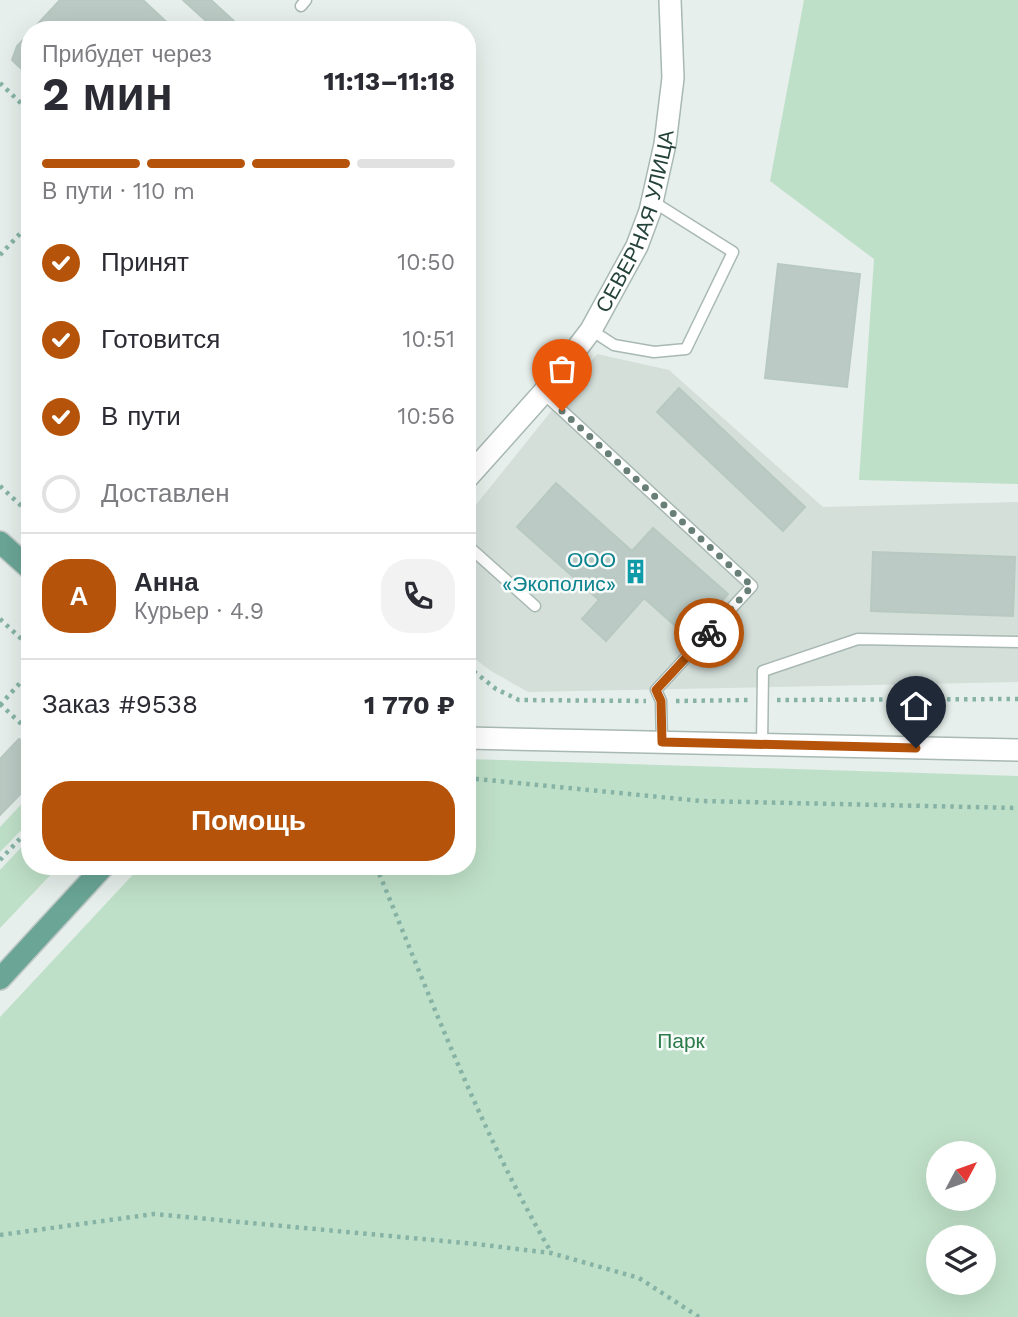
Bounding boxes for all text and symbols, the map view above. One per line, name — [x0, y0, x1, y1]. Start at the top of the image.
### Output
text: Прибудет через — [42, 41, 212, 68]
text: 11:13–11:18 — [323, 66, 455, 96]
text: 2 мин — [42, 67, 173, 121]
street label: СЕВЕРНАЯ УЛИЦА — [590, 129, 679, 317]
text: В пути · 110 m — [42, 178, 195, 205]
icon: check — [42, 244, 80, 282]
text: Принят — [101, 247, 189, 277]
text: 10:50 — [397, 249, 455, 276]
icon: check — [42, 321, 80, 359]
text: Готовится — [101, 324, 220, 354]
text: 10:51 — [403, 326, 455, 353]
pin — [532, 339, 592, 411]
icon: bag — [543, 350, 581, 388]
icon: check — [42, 398, 80, 436]
text: В пути — [101, 401, 181, 431]
text: 10:56 — [398, 403, 455, 430]
text: Доставлен — [101, 478, 230, 508]
place label: ООО «Экополис» — [502, 547, 616, 596]
building icon: ООО «Экополис» — [622, 558, 650, 586]
button: phone — [381, 559, 455, 633]
text: Анна — [134, 567, 199, 597]
text: А — [70, 581, 88, 611]
text: Курьер · 4.9 — [134, 598, 264, 625]
courier — [674, 598, 744, 668]
icon: bike — [690, 614, 728, 652]
pin — [886, 676, 946, 748]
icon: home — [897, 687, 935, 725]
text: Заказ #9538 — [42, 689, 198, 719]
text: 1 770 ₽ — [364, 690, 455, 720]
button: Помощь — [42, 781, 455, 861]
park label: Парк — [657, 1028, 706, 1053]
north arrow — [926, 1141, 996, 1211]
map controls — [926, 1141, 996, 1295]
button: layers — [926, 1225, 996, 1295]

